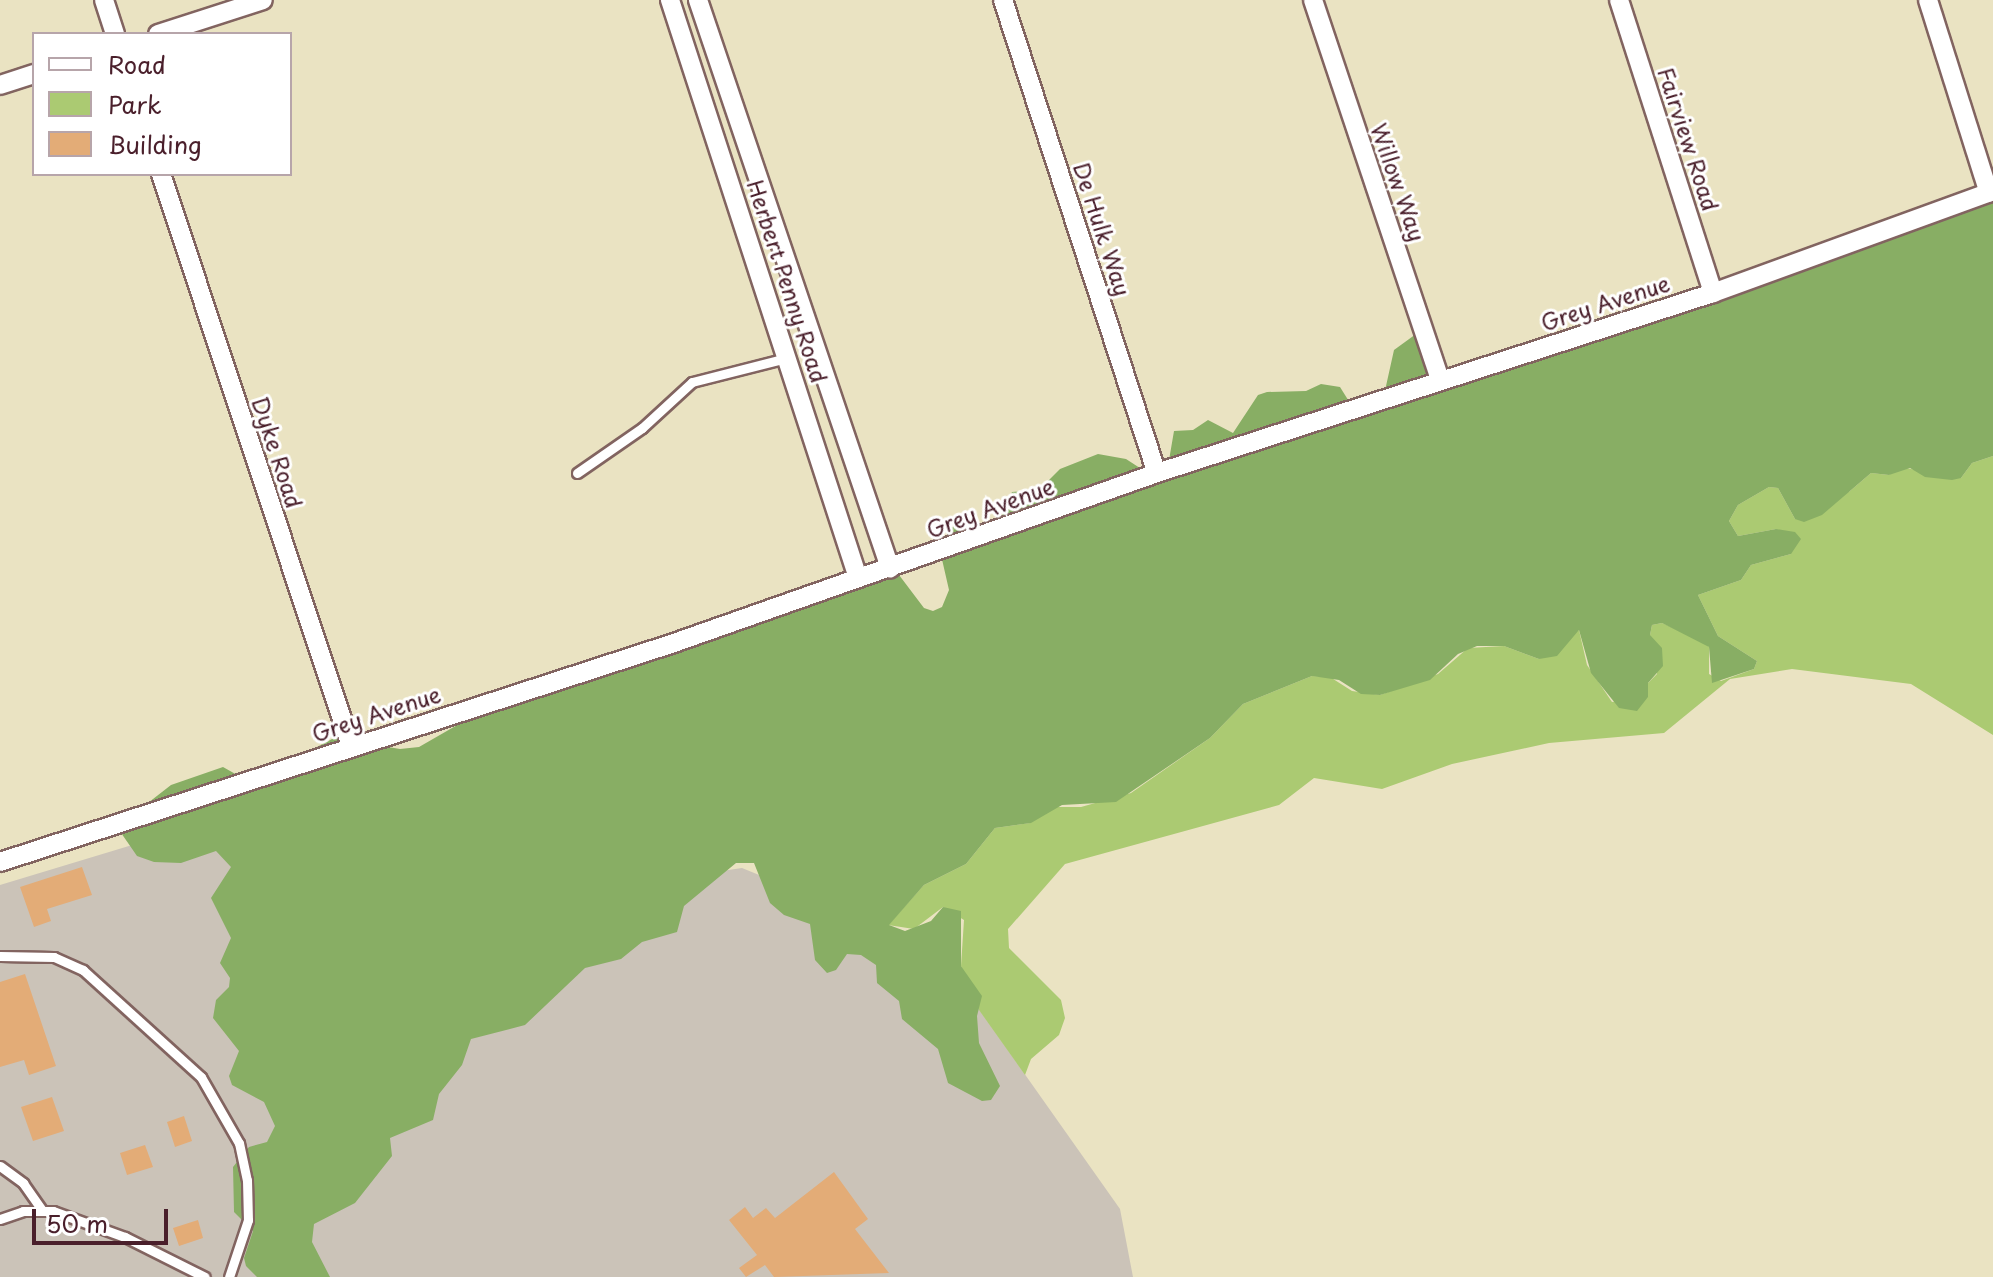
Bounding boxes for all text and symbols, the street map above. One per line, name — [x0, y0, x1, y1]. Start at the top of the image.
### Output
legend — [32, 32, 292, 176]
text: Road — [108, 46, 166, 82]
street label: Fairview Road — [1653, 64, 1725, 214]
text: Park — [108, 86, 162, 122]
street label: Willow Way — [1366, 119, 1432, 245]
text: Building — [108, 126, 202, 162]
street label: De Hulk Way — [1069, 158, 1137, 300]
street label: Herbert Penny Road — [742, 175, 834, 387]
street label: Grey Avenue — [1537, 269, 1673, 335]
street label: Dyke Road — [247, 393, 309, 511]
street label: Grey Avenue — [922, 472, 1058, 542]
street label: Grey Avenue — [308, 680, 444, 746]
scale bar — [36, 1193, 172, 1243]
text: 50 m — [46, 1205, 108, 1241]

